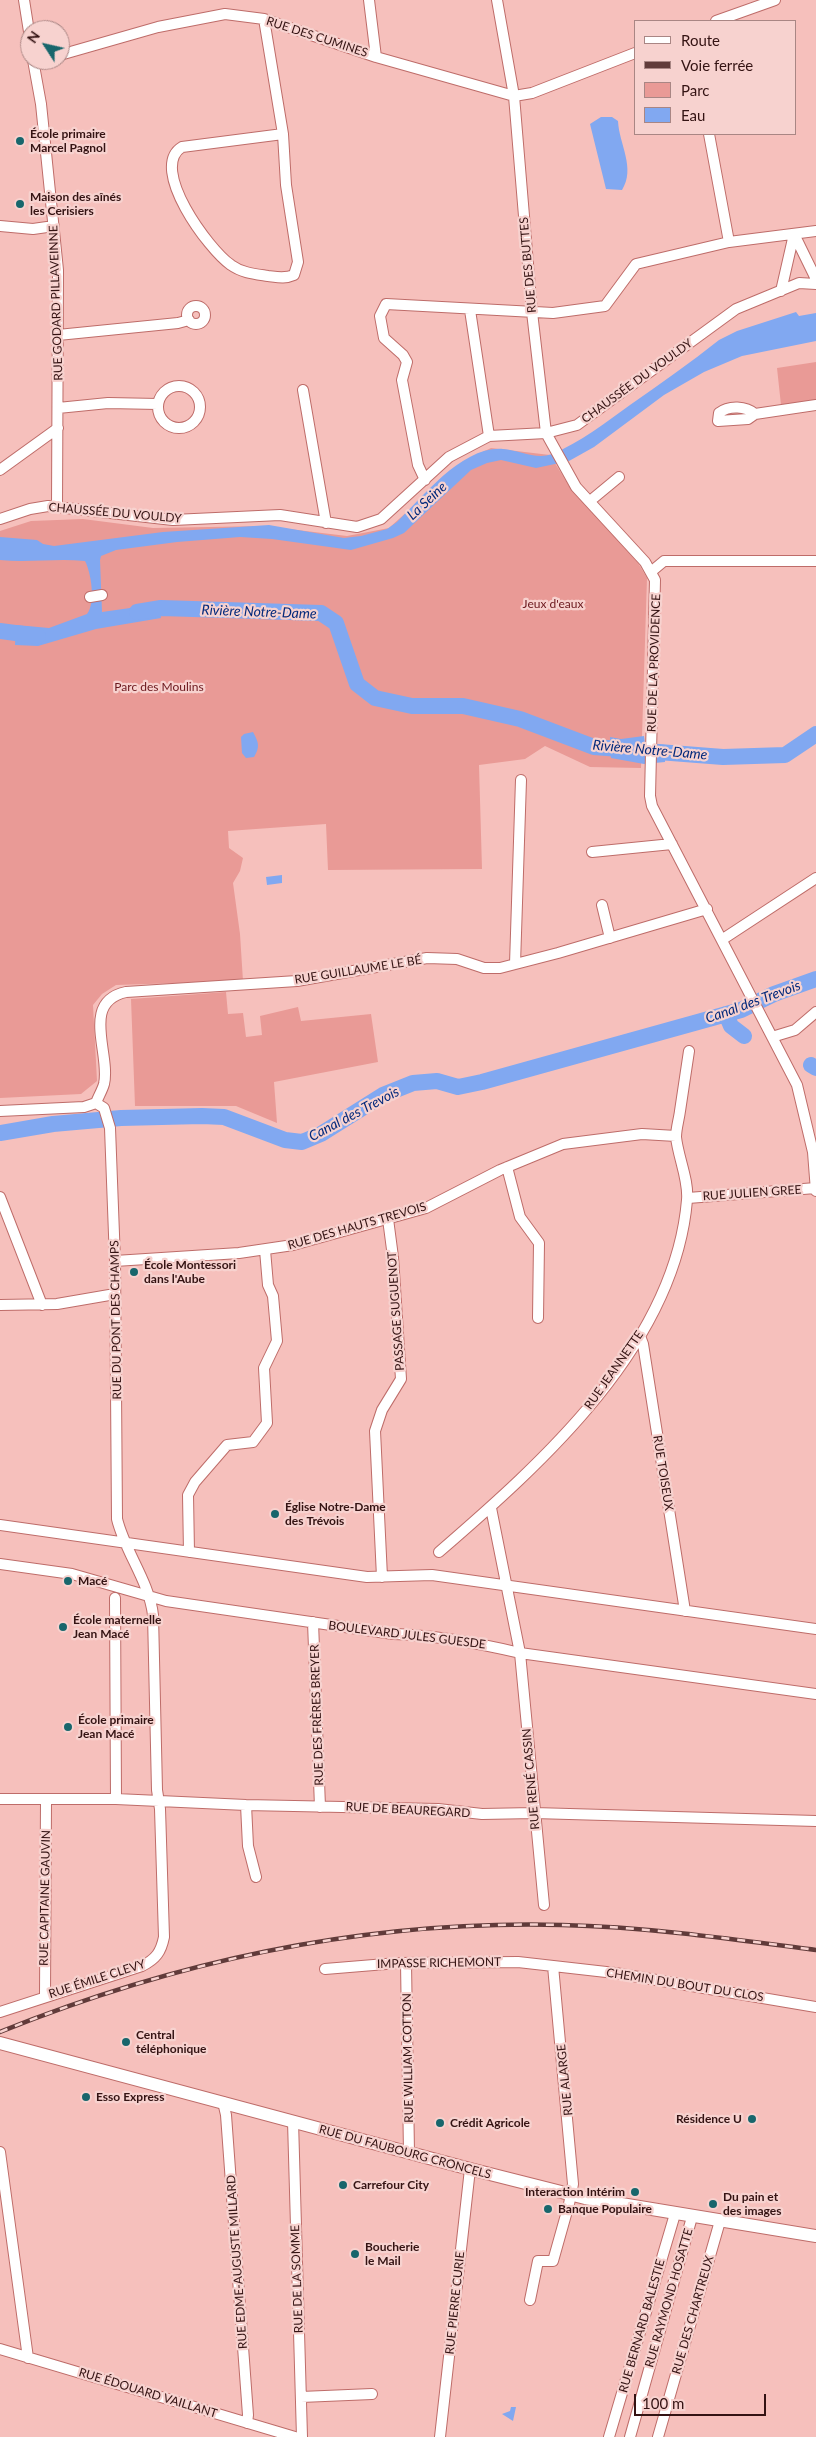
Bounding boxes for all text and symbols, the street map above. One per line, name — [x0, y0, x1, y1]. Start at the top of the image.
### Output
street label: RUE DES CUMINES — [264, 14, 370, 60]
north arrow — [20, 20, 70, 70]
legend — [634, 20, 796, 135]
text: N — [23, 27, 43, 46]
text: Route — [681, 31, 720, 49]
text: Voie ferrée — [681, 56, 753, 74]
text: Parc — [681, 81, 710, 99]
text: Eau — [681, 106, 705, 124]
place label: École primaire Marcel Pagnol — [30, 127, 106, 155]
marker: École primaire Marcel Pagnol — [14, 135, 26, 147]
place label: Maison des aînés les Cerisiers — [30, 190, 121, 218]
marker: Maison des aînés les Cerisiers — [14, 198, 26, 210]
street label: RUE DES BUTTES — [517, 216, 539, 314]
street label: RUE GODARD PILLAVEINNE — [46, 225, 66, 381]
street label: CHAUSSÉE DU VOULDY — [579, 336, 695, 426]
water label: La Seine — [404, 479, 450, 523]
street label: CHAUSSÉE DU VOULDY — [48, 500, 182, 526]
street label: RUE DE LA PROVIDENCE — [644, 594, 664, 732]
park label: Jeux d'eaux — [523, 597, 583, 611]
water label: Rivière Notre-Dame — [201, 602, 317, 622]
park label: Parc des Moulins — [114, 680, 204, 694]
water label: Rivière Notre-Dame — [592, 737, 708, 763]
street label: RUE GUILLAUME LE BÉ — [294, 953, 422, 987]
water label: Canal des Trevois — [703, 977, 803, 1027]
water label: Canal des Trevois — [306, 1083, 402, 1145]
street label: RUE JULIEN GREE — [702, 1182, 802, 1204]
street label: RUE DES HAUTS TREVOIS — [286, 1199, 428, 1253]
street label: RUE DU PONT DES CHAMPS — [107, 1240, 125, 1400]
street label: PASSAGE SUGUENOT — [385, 1251, 407, 1371]
place label: École Montessori dans l'Aube — [144, 1258, 236, 1286]
marker: École Montessori dans l'Aube — [128, 1266, 140, 1278]
street label: RUE JEANNETTE — [581, 1328, 647, 1412]
street label: RUE TOISEUX — [650, 1434, 676, 1512]
place label: Église Notre-Dame des Trévois — [285, 1500, 386, 1528]
marker: Église Notre-Dame des Trévois — [269, 1508, 281, 1520]
place label: Macé — [78, 1574, 107, 1588]
marker: Macé — [62, 1575, 74, 1587]
place label: École maternelle Jean Macé — [73, 1613, 161, 1641]
street label: BOULEVARD JULES GUESDE — [328, 1618, 486, 1652]
marker: École maternelle Jean Macé — [57, 1621, 69, 1633]
street label: RUE DES FRÈRES BREYER — [307, 1644, 327, 1786]
place label: École primaire Jean Macé — [78, 1713, 154, 1741]
marker: École primaire Jean Macé — [62, 1721, 74, 1733]
street label: RUE RENÉ CASSIN — [519, 1728, 543, 1830]
street label: RUE DE BEAUREGARD — [345, 1800, 471, 1820]
street label: RUE CAPITAINE GAUVIN — [37, 1830, 53, 1966]
street label: IMPASSE RICHEMONT — [377, 1955, 501, 1971]
street label: RUE ÉMILE CLEVY — [47, 1957, 147, 2001]
street label: CHEMIN DU BOUT DU CLOS — [605, 1965, 765, 2005]
street label: RUE WILLIAM COTTON — [400, 1993, 416, 2123]
place label: Central téléphonique — [136, 2028, 206, 2056]
marker: Central téléphonique — [120, 2036, 132, 2048]
street label: RUE ALARGE — [554, 2044, 576, 2116]
place label: Esso Express — [96, 2090, 164, 2104]
marker: Esso Express — [80, 2091, 92, 2103]
place label: Résidence U — [676, 2112, 742, 2126]
marker: Résidence U — [746, 2113, 758, 2125]
place label: Crédit Agricole — [450, 2116, 530, 2130]
marker: Crédit Agricole — [434, 2117, 446, 2129]
street label: RUE DU FAUBOURG CRONCELS — [317, 2122, 493, 2182]
street label: RUE EDME-AUGUSTE MILLARD — [224, 2175, 250, 2349]
place label: Carrefour City — [353, 2178, 429, 2192]
marker: Carrefour City — [337, 2179, 349, 2191]
place label: Interaction Intérim — [525, 2185, 625, 2199]
marker: Interaction Intérim — [629, 2186, 641, 2198]
place label: Du pain et des images — [723, 2190, 782, 2218]
marker: Du pain et des images — [707, 2198, 719, 2210]
place label: Banque Populaire — [558, 2202, 652, 2216]
marker: Banque Populaire — [542, 2203, 554, 2215]
street label: RUE DE LA SOMME — [288, 2225, 306, 2333]
street label: RUE RAYMOND HOSATTE — [642, 2227, 696, 2369]
place label: Boucherie le Mail — [365, 2240, 419, 2268]
marker: Boucherie le Mail — [349, 2248, 361, 2260]
street label: RUE PIERRE CURIE — [442, 2251, 468, 2355]
street label: RUE DES CHARTREUX — [669, 2254, 717, 2376]
street label: RUE BERNARD BALESTIE — [616, 2258, 668, 2394]
street label: RUE ÉDOUARD VAILLANT — [77, 2365, 219, 2421]
scale bar — [636, 2384, 768, 2416]
text: 100 m — [642, 2394, 684, 2412]

